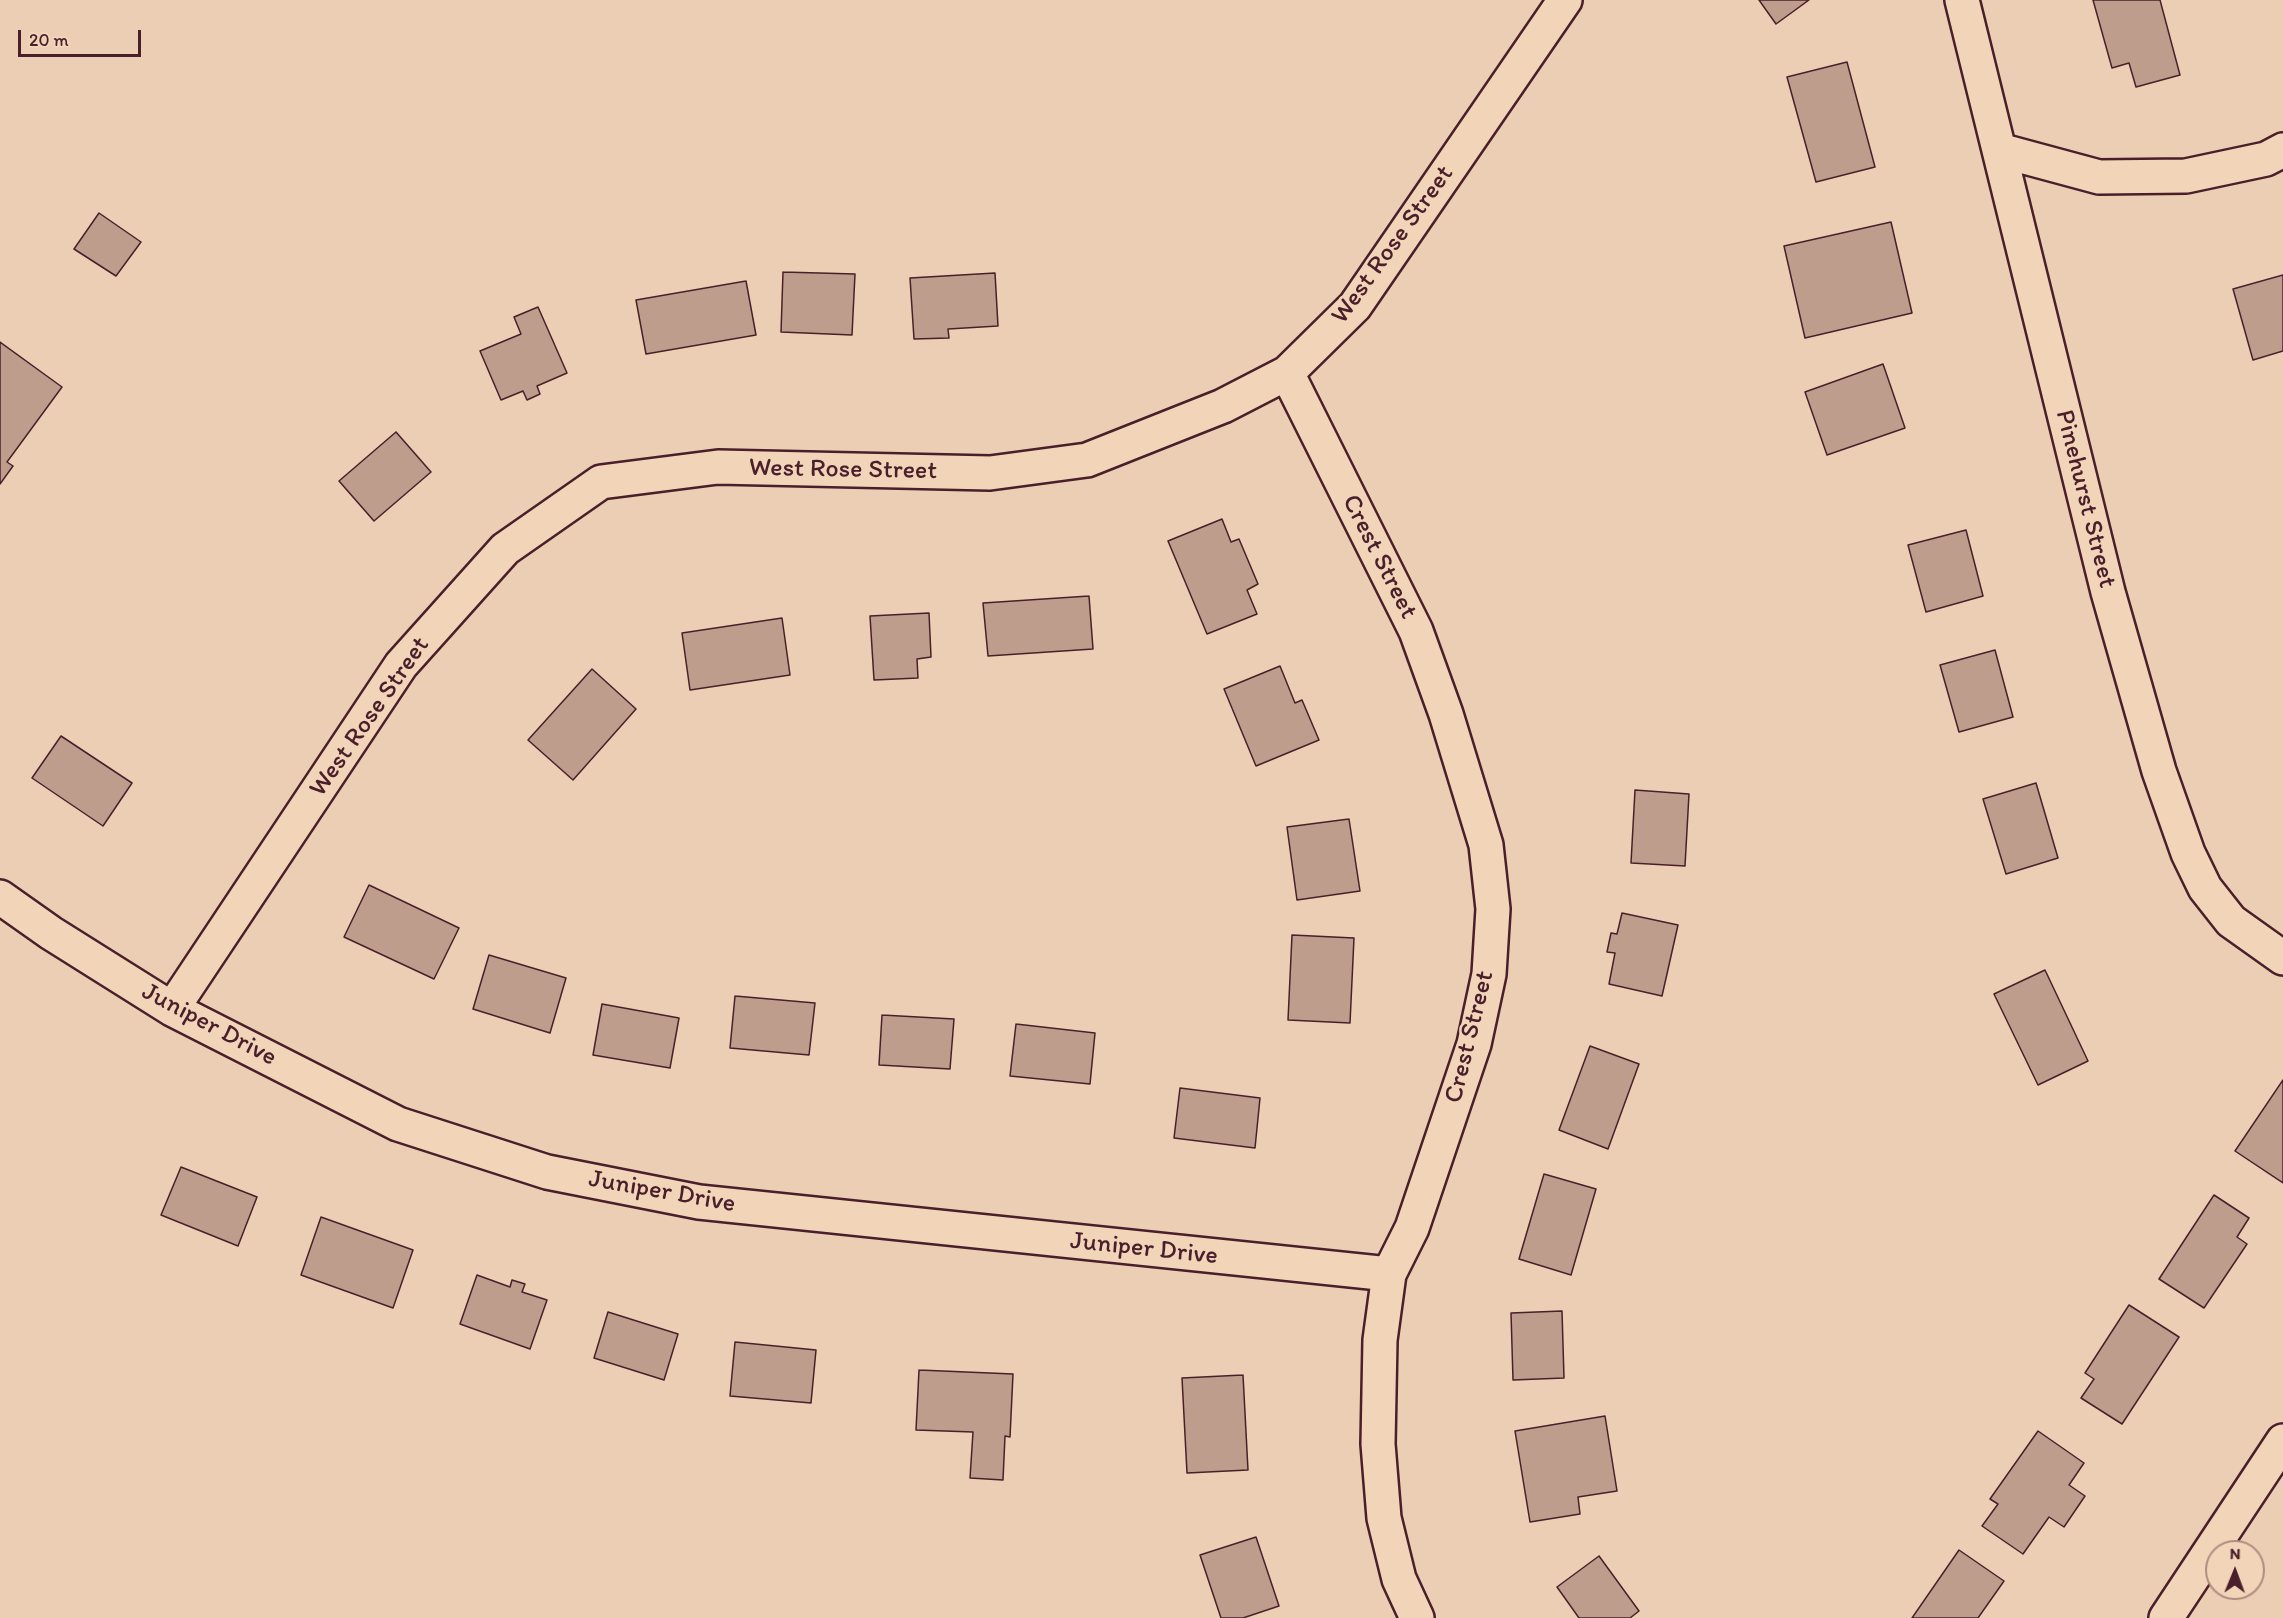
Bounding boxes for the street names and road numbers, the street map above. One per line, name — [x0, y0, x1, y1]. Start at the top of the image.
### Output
street label: West Rose Street — [1325, 160, 1461, 330]
street label: Pinehurst Street — [2048, 407, 2122, 591]
street label: West Rose Street — [749, 453, 937, 487]
street label: Crest Street — [1334, 490, 1424, 624]
street label: West Rose Street — [303, 631, 437, 803]
street label: Crest Street — [1439, 968, 1501, 1106]
street label: Juniper Drive — [136, 976, 282, 1074]
street label: Juniper Drive — [586, 1164, 738, 1220]
street label: Juniper Drive — [1069, 1226, 1219, 1272]

